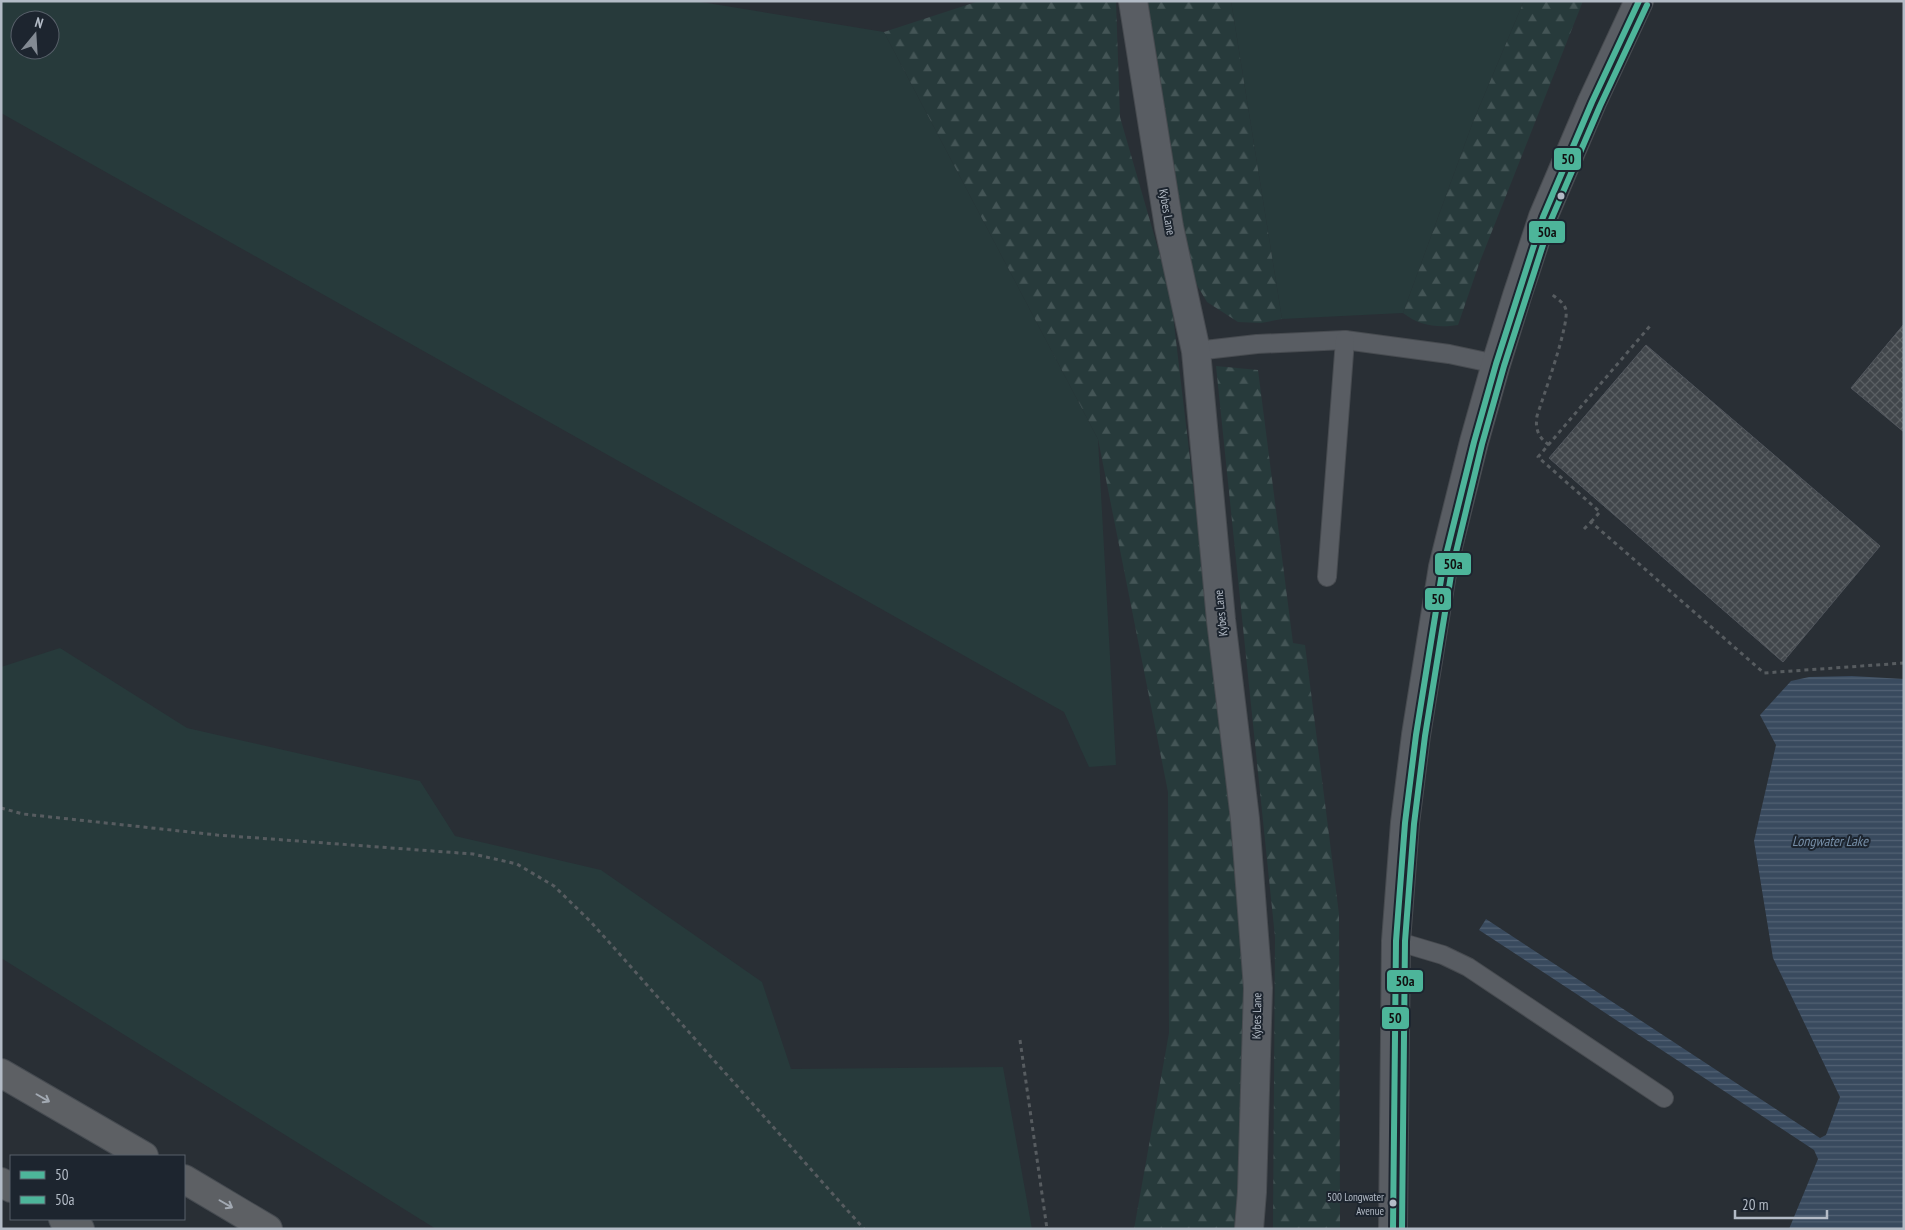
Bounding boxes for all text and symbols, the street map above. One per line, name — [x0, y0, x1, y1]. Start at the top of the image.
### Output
north arrow — [10, 10, 60, 60]
text: N — [33, 13, 45, 32]
line badge: 50 — [1553, 147, 1582, 171]
text: 50 — [1561, 150, 1575, 168]
street label: Kybes Lane — [1156, 188, 1179, 236]
unlabelled marker — [1556, 191, 1566, 201]
line badge: 50a — [1528, 220, 1566, 244]
text: 50a — [1537, 223, 1557, 241]
line badge: 50a — [1434, 552, 1472, 576]
text: 50a — [1443, 555, 1463, 573]
line badge: 50 — [1424, 587, 1452, 611]
street label: Kybes Lane — [1211, 589, 1230, 637]
text: 50 — [1431, 590, 1445, 608]
water label: Longwater Lake — [1792, 832, 1869, 850]
line badge: 50a — [1386, 969, 1424, 993]
text: 50a — [1395, 972, 1415, 990]
street label: Kybes Lane — [1249, 993, 1264, 1039]
line badge: 50 — [1381, 1006, 1410, 1030]
text: 50 — [1388, 1009, 1402, 1027]
one-way arrow — [36, 1093, 50, 1103]
legend — [10, 1155, 185, 1220]
text: 50 — [55, 1165, 69, 1184]
scale bar — [1735, 1188, 1828, 1220]
text: 50a — [55, 1190, 75, 1209]
place label: 500 Longwater Avenue — [1327, 1190, 1384, 1218]
text: 20 m — [1742, 1195, 1768, 1214]
marker: 500 Longwater Avenue — [1388, 1198, 1398, 1208]
one-way arrow — [218, 1199, 233, 1209]

